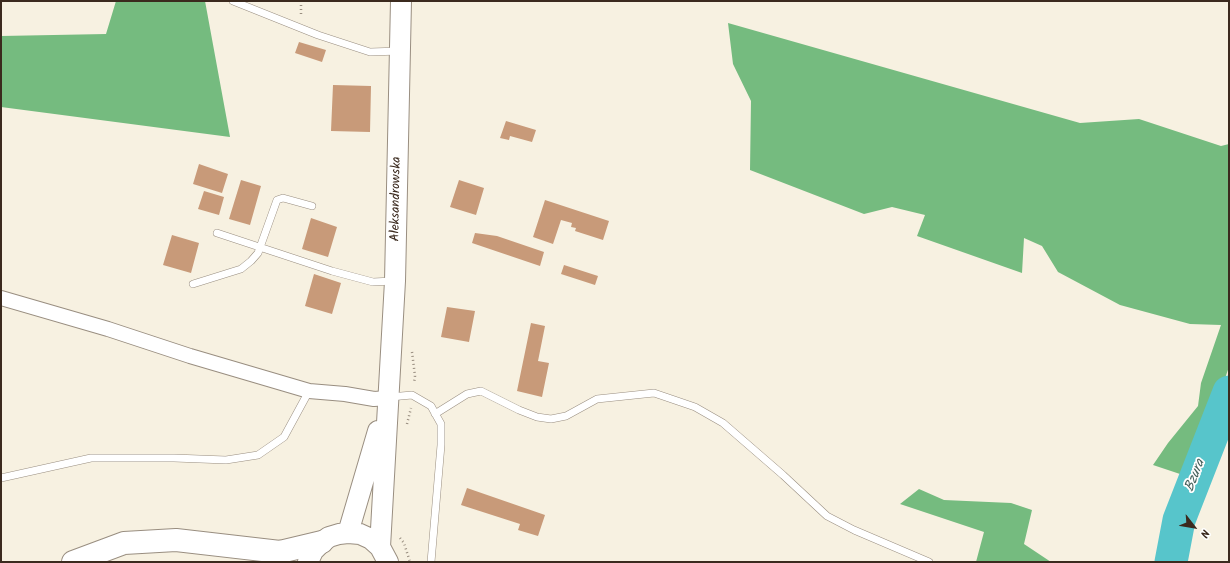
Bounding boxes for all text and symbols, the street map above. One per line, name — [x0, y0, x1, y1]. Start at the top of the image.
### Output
street label: Aleksandrowska — [388, 156, 406, 242]
water label: Bzura — [1182, 458, 1210, 494]
north arrow — [1174, 507, 1214, 547]
text: N — [1195, 526, 1214, 541]

